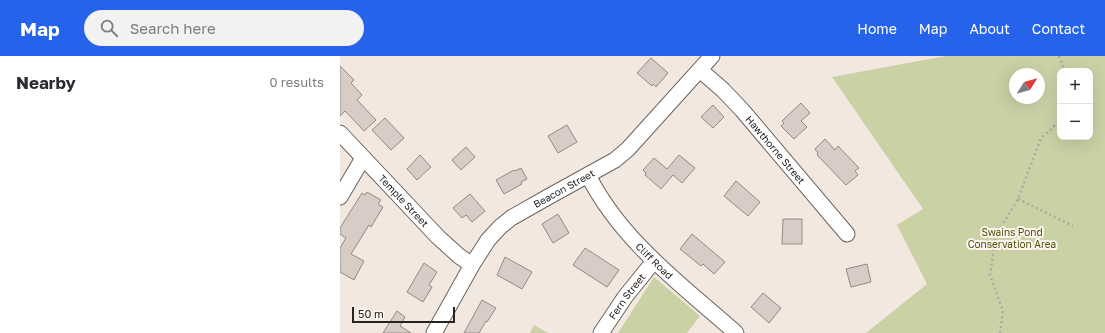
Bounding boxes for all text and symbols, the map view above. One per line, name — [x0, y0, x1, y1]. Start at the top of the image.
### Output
search box — [84, 10, 364, 46]
text: Map — [20, 17, 60, 40]
icon: search — [98, 17, 120, 39]
text: Search here — [130, 19, 216, 37]
text: Home — [857, 20, 897, 37]
text: Map — [919, 20, 947, 37]
text: About — [969, 20, 1010, 37]
text: Contact — [1032, 20, 1085, 37]
north arrow — [1009, 68, 1045, 104]
map controls — [1057, 68, 1093, 140]
button: + — [1057, 68, 1093, 104]
text: Nearby — [16, 72, 76, 93]
text: 0 results — [269, 74, 324, 90]
button: − — [1057, 104, 1093, 140]
street label: Hawthorne Street — [743, 113, 808, 186]
street label: Beacon Street — [531, 167, 596, 210]
street label: Temple Street — [376, 172, 431, 229]
park label: Swains Pond Conservation Area — [968, 226, 1056, 250]
street label: Cliff Road — [633, 240, 676, 281]
street label: Fern Street — [606, 271, 648, 321]
scale bar — [352, 305, 455, 324]
text: 50 m — [358, 307, 384, 320]

